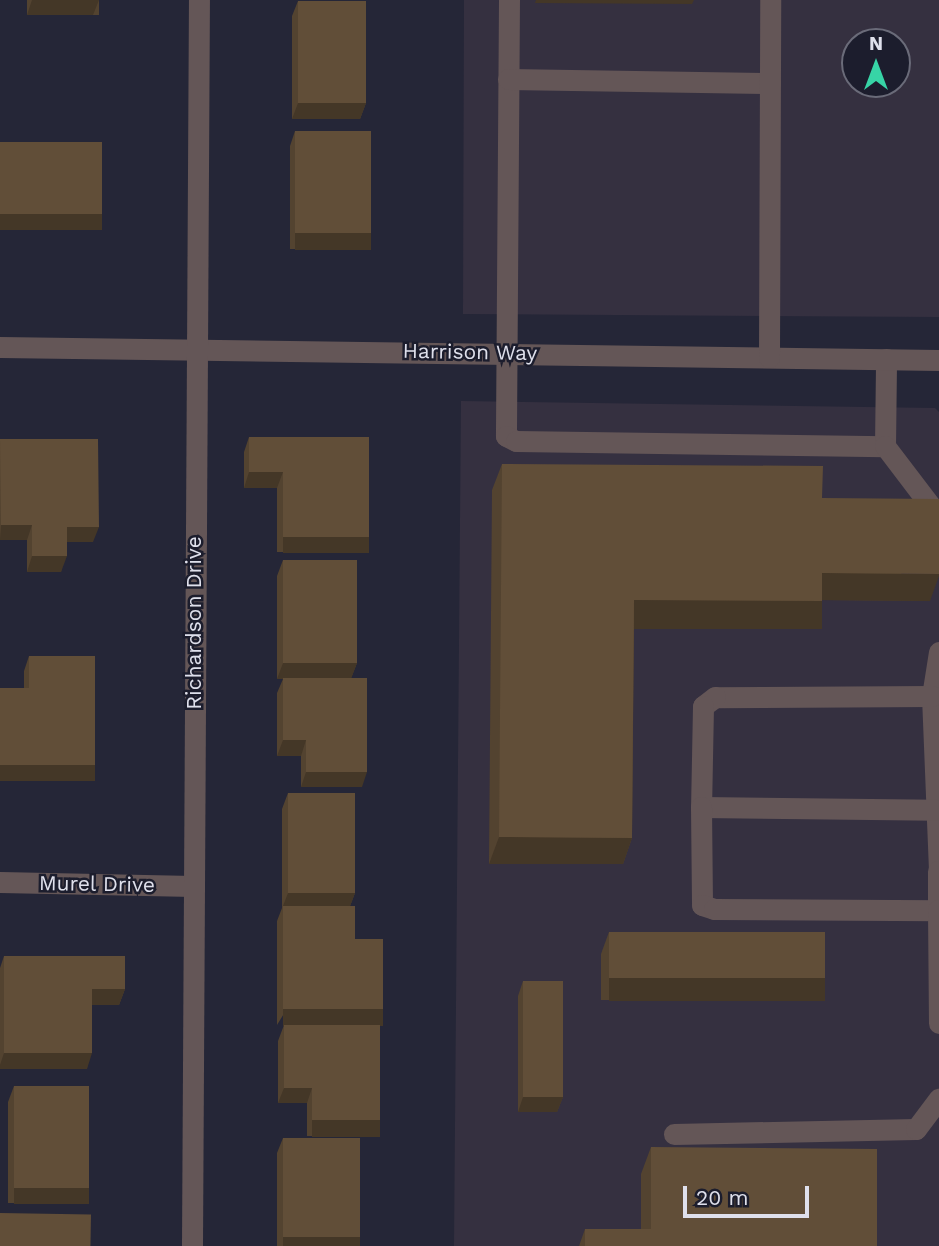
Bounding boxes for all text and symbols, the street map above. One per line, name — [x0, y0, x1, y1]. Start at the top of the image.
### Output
north arrow — [841, 28, 911, 98]
text: N — [869, 32, 883, 55]
street label: Harrison Way — [402, 338, 538, 366]
street label: Richardson Drive — [181, 536, 207, 710]
street label: Murel Drive — [38, 870, 156, 898]
scale bar — [687, 1172, 813, 1216]
text: 20 m — [696, 1185, 748, 1210]

